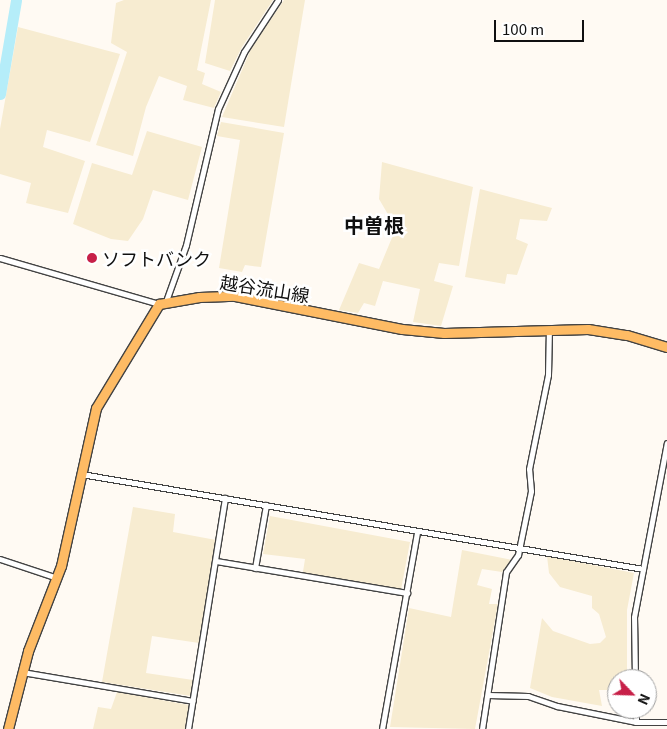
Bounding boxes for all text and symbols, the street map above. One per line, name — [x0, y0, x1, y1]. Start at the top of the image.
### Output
scale bar — [497, 10, 587, 42]
text: 100 m — [502, 18, 544, 39]
district label: 中曽根 — [344, 212, 404, 236]
place label: ソフトバンク — [102, 247, 210, 269]
marker: ソフトバンク — [86, 252, 98, 264]
street label: 越谷流山線 — [219, 270, 311, 306]
north arrow — [607, 669, 657, 719]
text: N — [634, 691, 656, 709]

